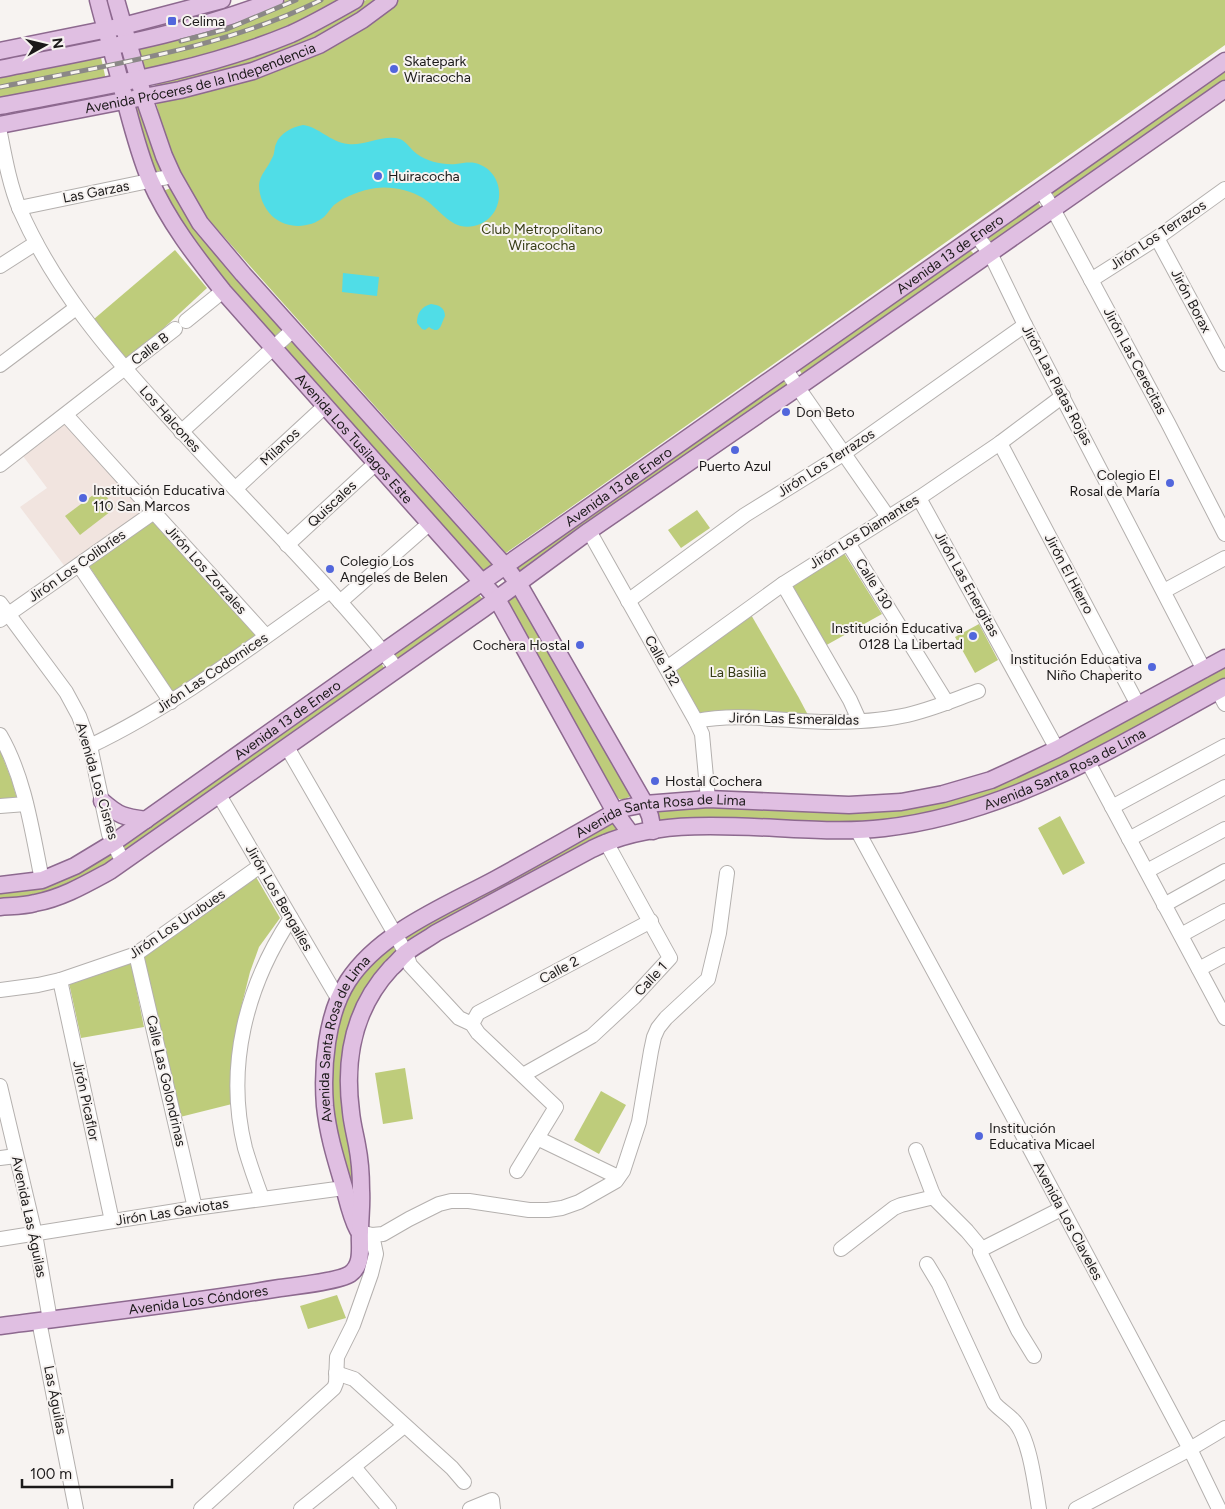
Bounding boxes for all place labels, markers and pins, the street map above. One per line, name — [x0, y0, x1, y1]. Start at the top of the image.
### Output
place label: Celima — [182, 13, 225, 30]
marker: Celima — [166, 15, 178, 27]
place label: Skatepark Wiracocha — [404, 53, 471, 86]
marker: Skatepark Wiracocha — [388, 63, 400, 75]
place label: Huiracocha — [388, 168, 460, 185]
marker: Huiracocha — [372, 170, 384, 182]
place label: Don Beto — [796, 404, 855, 421]
marker: Don Beto — [780, 406, 792, 418]
marker: Puerto Azul — [729, 444, 741, 456]
place label: Puerto Azul — [699, 458, 771, 475]
place label: Colegio El Rosal de María — [1070, 467, 1160, 500]
marker: Colegio El Rosal de María — [1164, 477, 1176, 489]
place label: Institución Educativa 110 San Marcos — [93, 482, 225, 515]
marker: Institución Educativa 110 San Marcos — [77, 492, 89, 504]
place label: Colegio Los Angeles de Belen — [340, 553, 448, 586]
marker: Colegio Los Angeles de Belen — [324, 563, 336, 575]
place label: Institución Educativa 0128 La Libertad — [831, 620, 963, 653]
marker: Institución Educativa 0128 La Libertad — [967, 630, 979, 642]
place label: Cochera Hostal — [473, 637, 570, 654]
marker: Cochera Hostal — [574, 639, 586, 651]
place label: Institución Educativa Niño Chaperito — [1010, 651, 1142, 684]
marker: Institución Educativa Niño Chaperito — [1146, 661, 1158, 673]
place label: Hostal Cochera — [665, 773, 762, 790]
marker: Hostal Cochera — [649, 775, 661, 787]
place label: Institución Educativa Micael — [989, 1120, 1095, 1153]
marker: Institución Educativa Micael — [973, 1130, 985, 1142]

